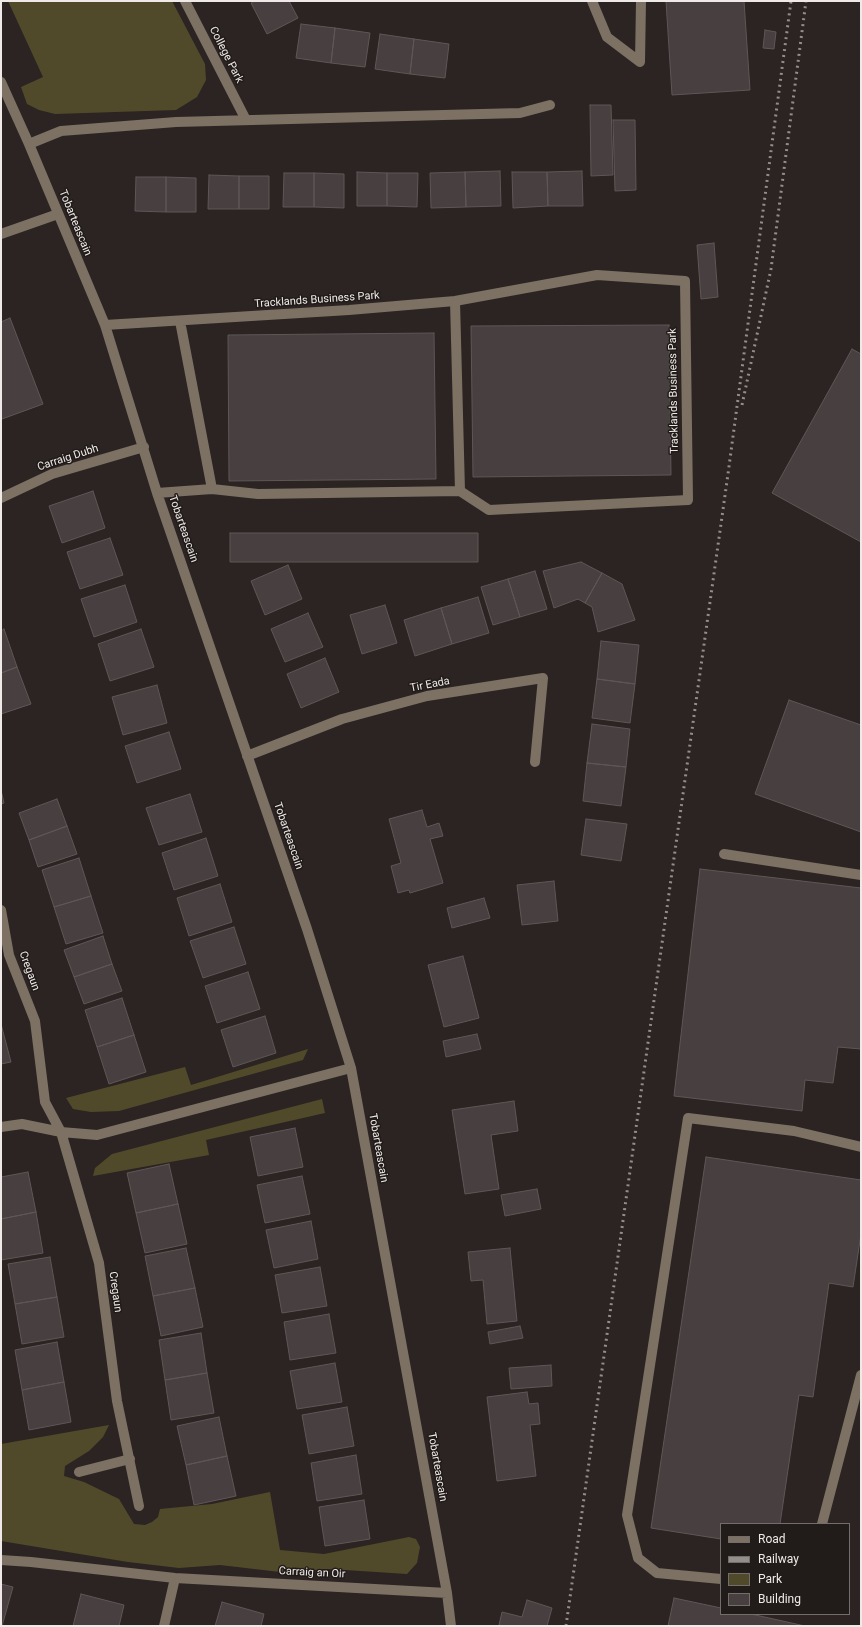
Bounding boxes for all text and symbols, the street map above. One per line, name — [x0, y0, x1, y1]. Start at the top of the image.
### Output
street label: College Park — [206, 25, 246, 85]
street label: Tobarteascain — [56, 188, 94, 258]
street label: Tracklands Business Park — [254, 289, 380, 311]
street label: Tracklands Business Park — [666, 328, 682, 454]
street label: Carraig Dubh — [36, 442, 100, 474]
street label: Tobarteascain — [165, 494, 201, 564]
street label: Tir Eada — [409, 675, 451, 695]
street label: Tobarteascain — [270, 801, 306, 871]
street label: Cregaun — [16, 950, 42, 992]
street label: Tobarteascain — [365, 1112, 391, 1184]
street label: Cregaun — [106, 1271, 124, 1313]
street label: Tobarteascain — [424, 1431, 450, 1503]
legend — [720, 1523, 850, 1615]
text: Road — [758, 1532, 786, 1546]
text: Railway — [758, 1552, 799, 1566]
street label: Carraig an Oir — [278, 1565, 346, 1581]
text: Park — [758, 1572, 782, 1586]
text: Building — [758, 1592, 801, 1606]

